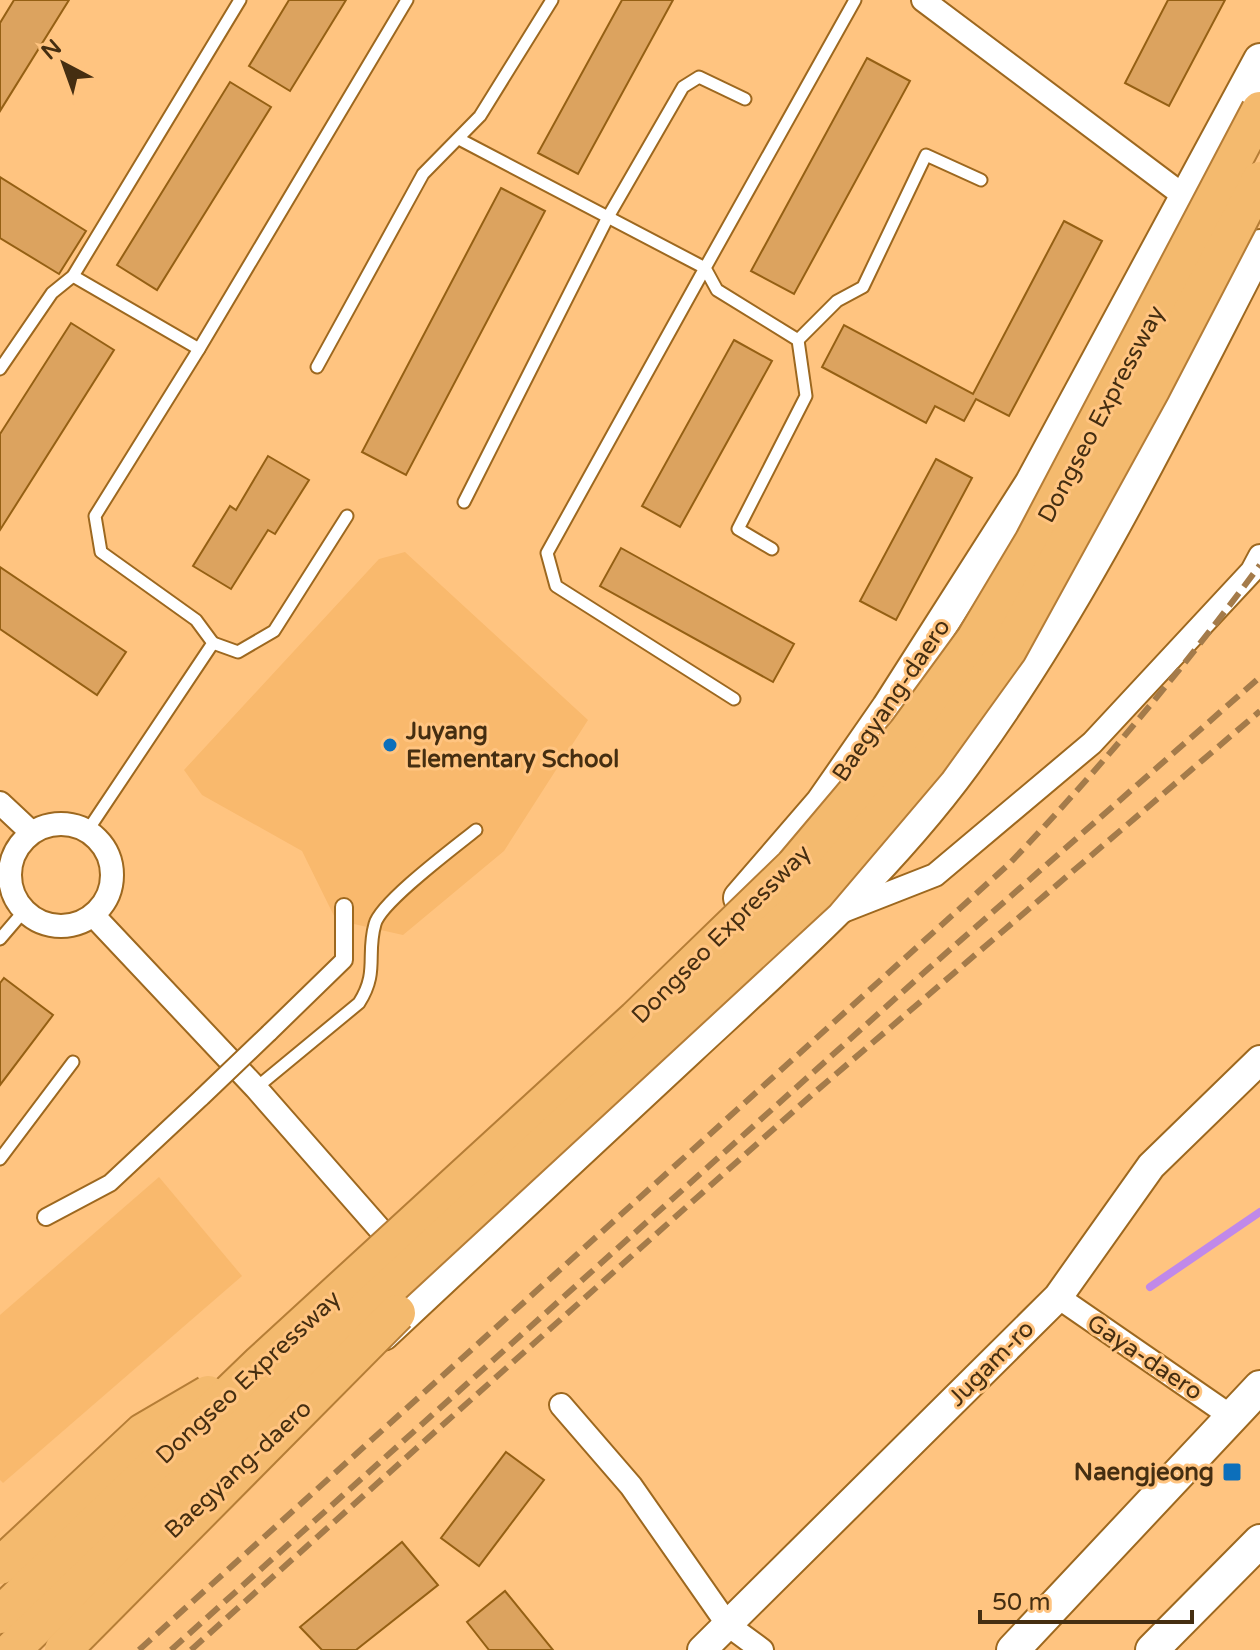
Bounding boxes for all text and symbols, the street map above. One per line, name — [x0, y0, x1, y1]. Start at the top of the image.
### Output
north arrow — [24, 24, 104, 104]
text: N — [36, 34, 67, 65]
street label: Dongseo Expressway — [1032, 301, 1171, 528]
street label: Baegyang-daero — [826, 613, 957, 787]
place label: Juyang Elementary School — [405, 717, 619, 774]
marker: Juyang Elementary School — [381, 736, 399, 754]
street label: Dongseo Expressway — [626, 839, 817, 1030]
street label: Dongseo Expressway — [150, 1284, 347, 1470]
street label: Gaya-daero — [1081, 1308, 1208, 1407]
street label: Jugam-ro — [942, 1314, 1040, 1412]
street label: Baegyang-daero — [159, 1394, 318, 1545]
place label: Naengjeong — [1074, 1458, 1214, 1487]
marker: Naengjeong — [1221, 1461, 1243, 1483]
scale bar — [980, 1574, 1192, 1624]
text: 50 m — [992, 1588, 1050, 1617]

